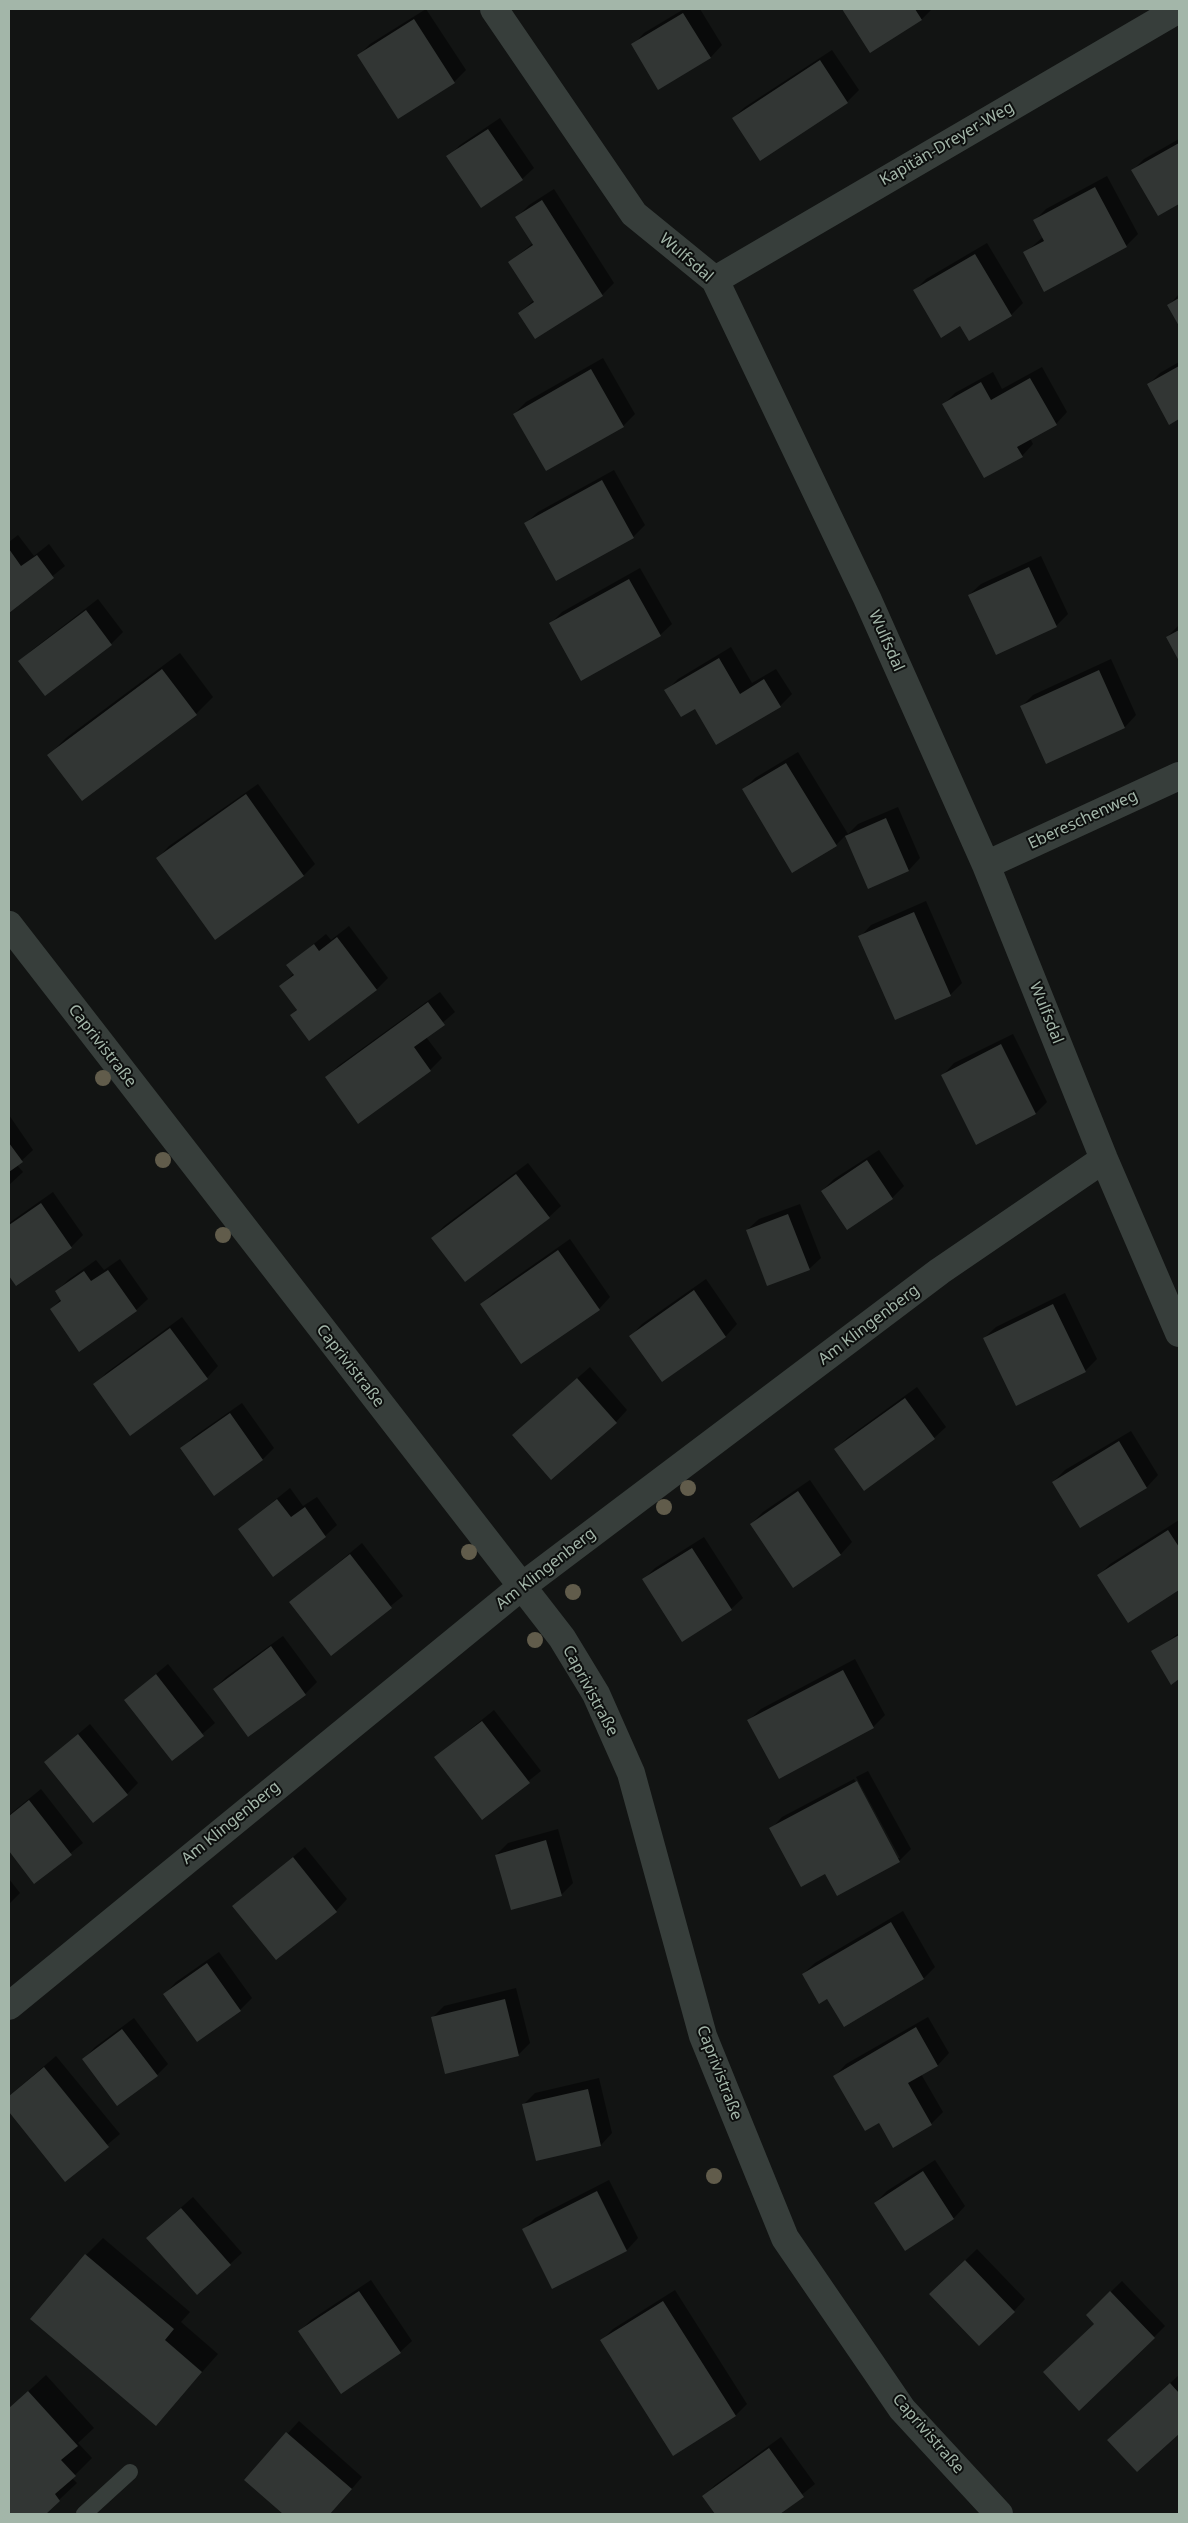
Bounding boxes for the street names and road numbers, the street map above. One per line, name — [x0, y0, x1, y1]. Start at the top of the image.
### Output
street label: Kapitän-Dreyer-Weg — [877, 98, 1017, 190]
street label: Wulfsdal — [655, 229, 717, 287]
street label: Wulfsdal — [864, 607, 908, 675]
street label: Ebereschenweg — [1025, 786, 1141, 854]
street label: Wulfsdal — [1025, 979, 1067, 1047]
street label: Caprivistraße — [64, 1001, 140, 1091]
street label: Am Klingenberg — [815, 1281, 923, 1369]
street label: Caprivistraße — [312, 1321, 388, 1411]
street label: Am Klingenberg — [492, 1524, 600, 1614]
street label: Caprivistraße — [558, 1642, 622, 1740]
street label: Am Klingenberg — [178, 1777, 284, 1869]
street label: Caprivistraße — [692, 2023, 746, 2123]
street label: Caprivistraße — [888, 2390, 968, 2478]

